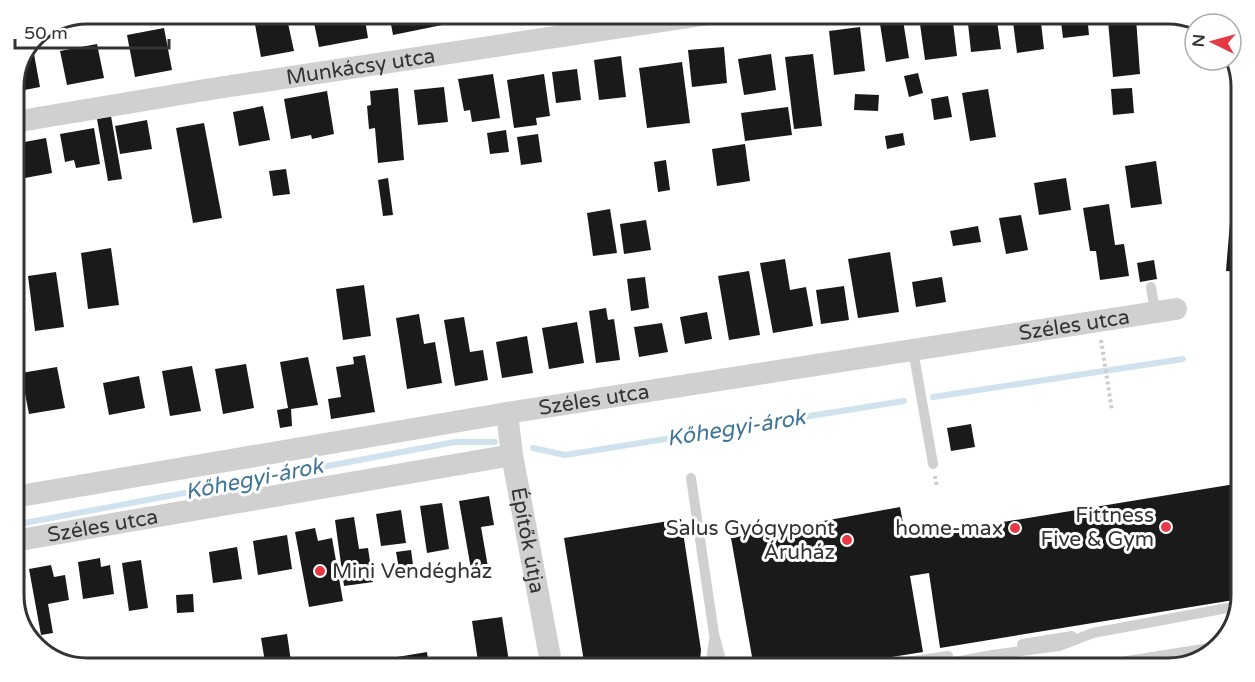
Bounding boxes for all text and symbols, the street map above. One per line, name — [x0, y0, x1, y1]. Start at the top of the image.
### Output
scale bar — [15, 12, 170, 50]
north arrow — [1183, 12, 1243, 72]
text: 50 m — [24, 22, 68, 44]
text: N — [1189, 34, 1210, 48]
street label: Munkácsy utca — [284, 43, 437, 90]
street label: Széles utca — [1017, 304, 1131, 346]
street label: Széles utca — [537, 379, 651, 420]
water label: Kőhegyi-árok — [665, 404, 809, 452]
water label: Kőhegyi-árok — [183, 453, 327, 505]
street label: Építők útja — [506, 485, 550, 595]
place label: Fittness Five & Gym — [1041, 503, 1154, 552]
street label: Széles utca — [46, 504, 160, 548]
place label: Salus Gyógypont Áruház — [666, 516, 835, 565]
place label: home-max — [895, 516, 1003, 541]
marker: Fittness Five & Gym — [1159, 520, 1173, 534]
marker: home-max — [1008, 521, 1022, 535]
marker: Salus Gyógypont Áruház — [840, 533, 854, 547]
place label: Mini Vendégház — [332, 559, 492, 584]
marker: Mini Vendégház — [313, 564, 327, 578]

